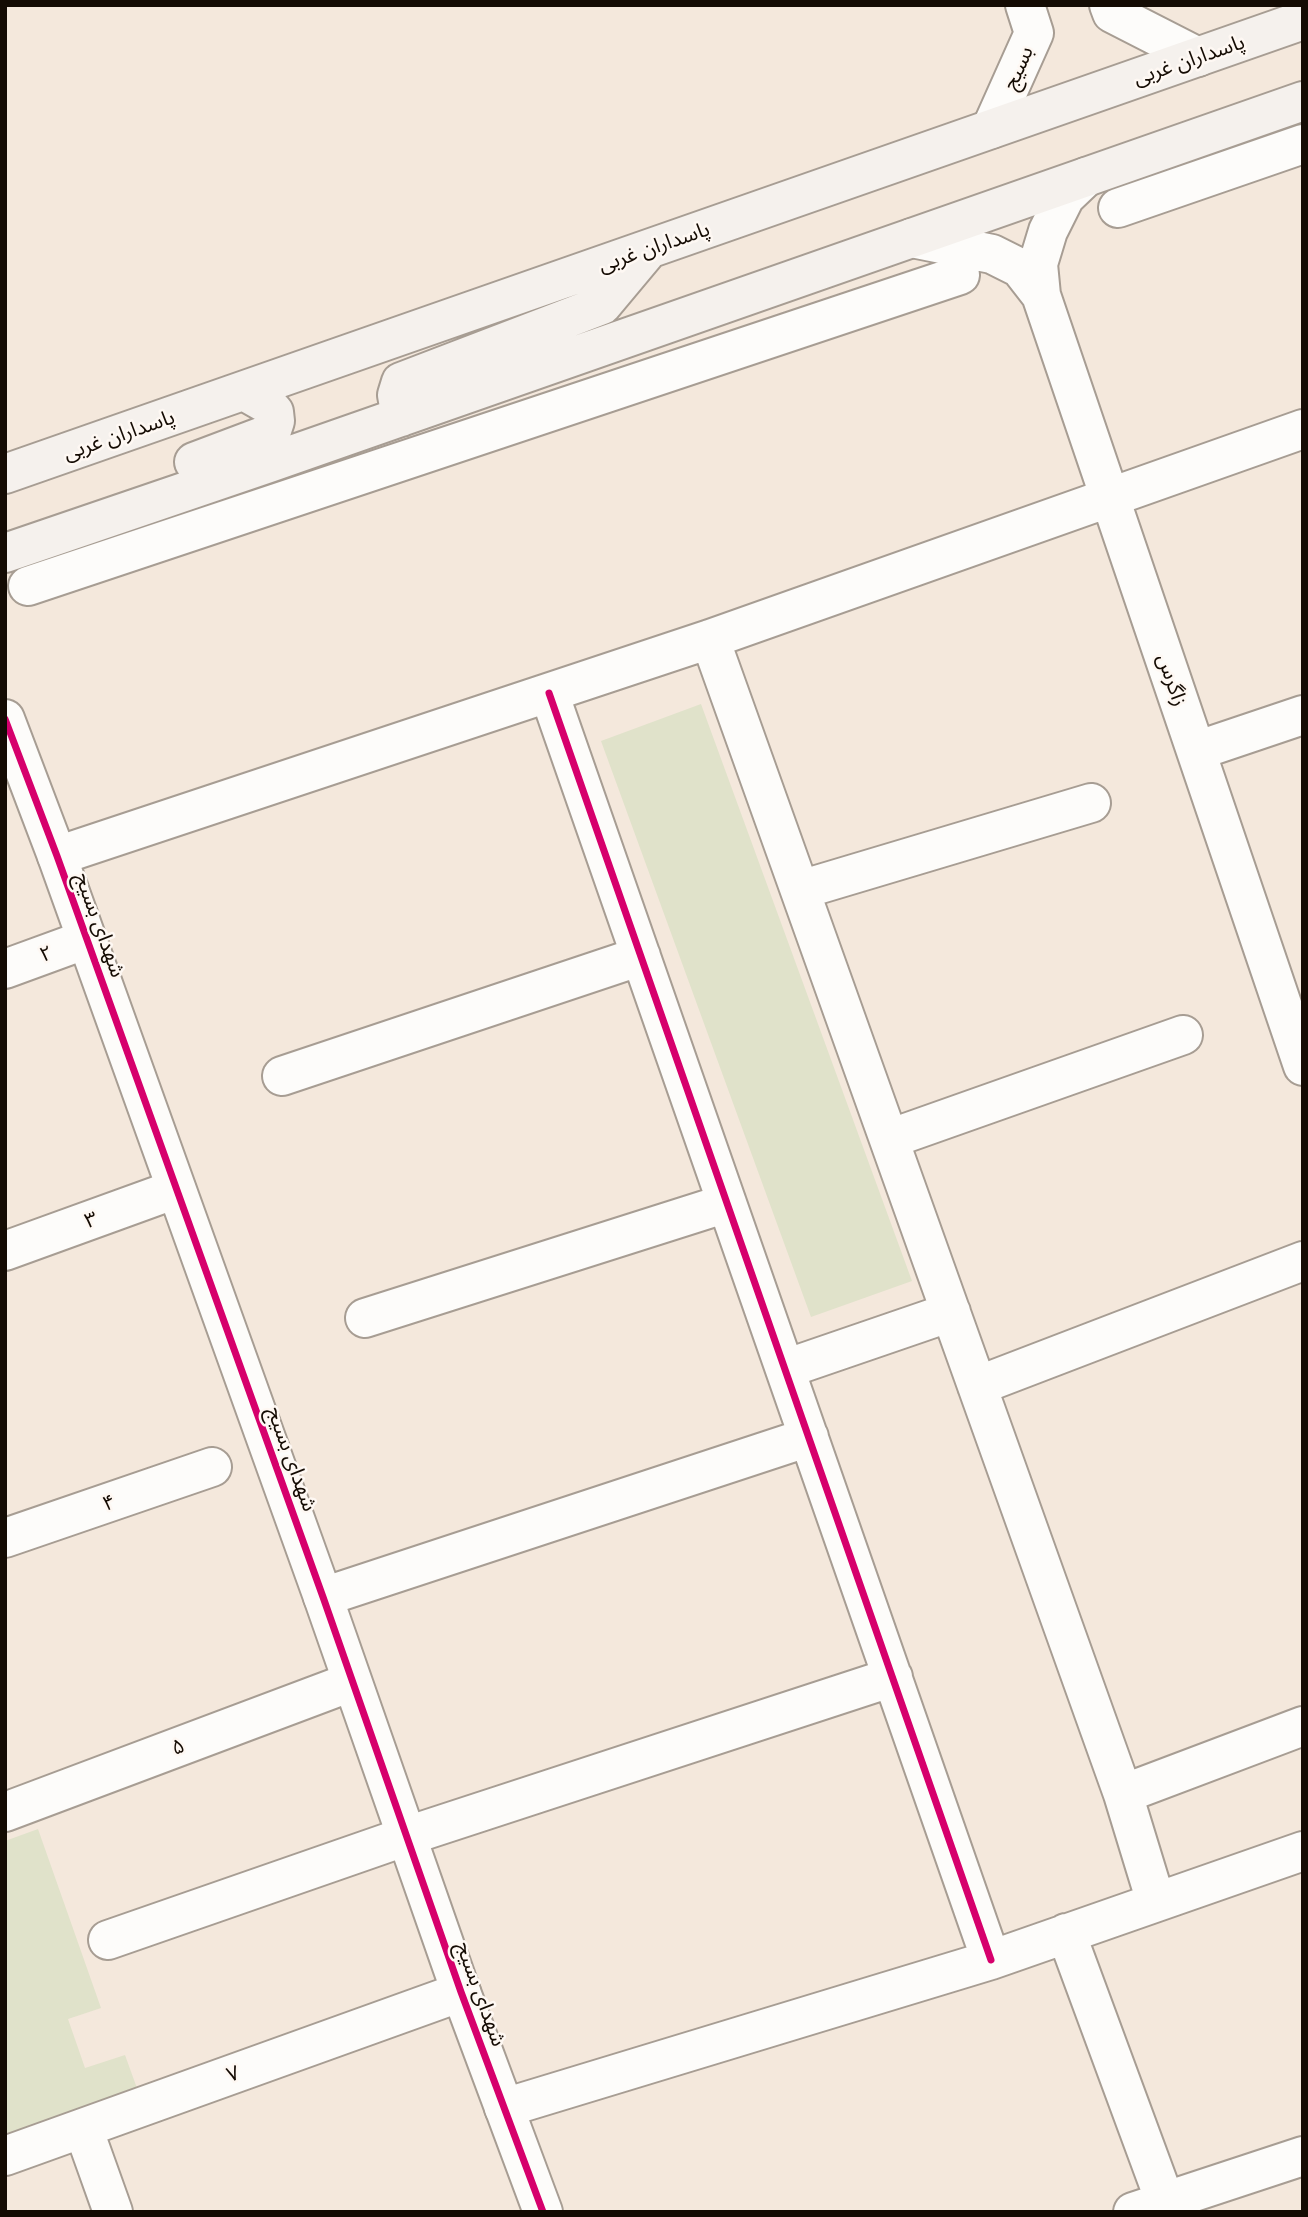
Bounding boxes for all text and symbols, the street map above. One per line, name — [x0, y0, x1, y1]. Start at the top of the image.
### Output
street label: پاسداران غربی — [1130, 29, 1248, 91]
street label: بسیج — [997, 42, 1039, 94]
street label: پاسداران غربی — [595, 216, 713, 278]
street label: پاسداران غربی — [60, 404, 178, 466]
street label: زاگرس — [1151, 650, 1193, 710]
street label: شهدای بسیج — [69, 869, 131, 981]
street label: ۲ — [36, 940, 56, 968]
street label: ۳ — [81, 1206, 101, 1234]
street label: شهدای بسیج — [261, 1403, 323, 1515]
street label: ۴ — [99, 1489, 119, 1517]
street label: ۵ — [168, 1733, 188, 1761]
street label: شهدای بسیج — [450, 1938, 512, 2050]
street label: ۷ — [223, 2060, 243, 2088]

